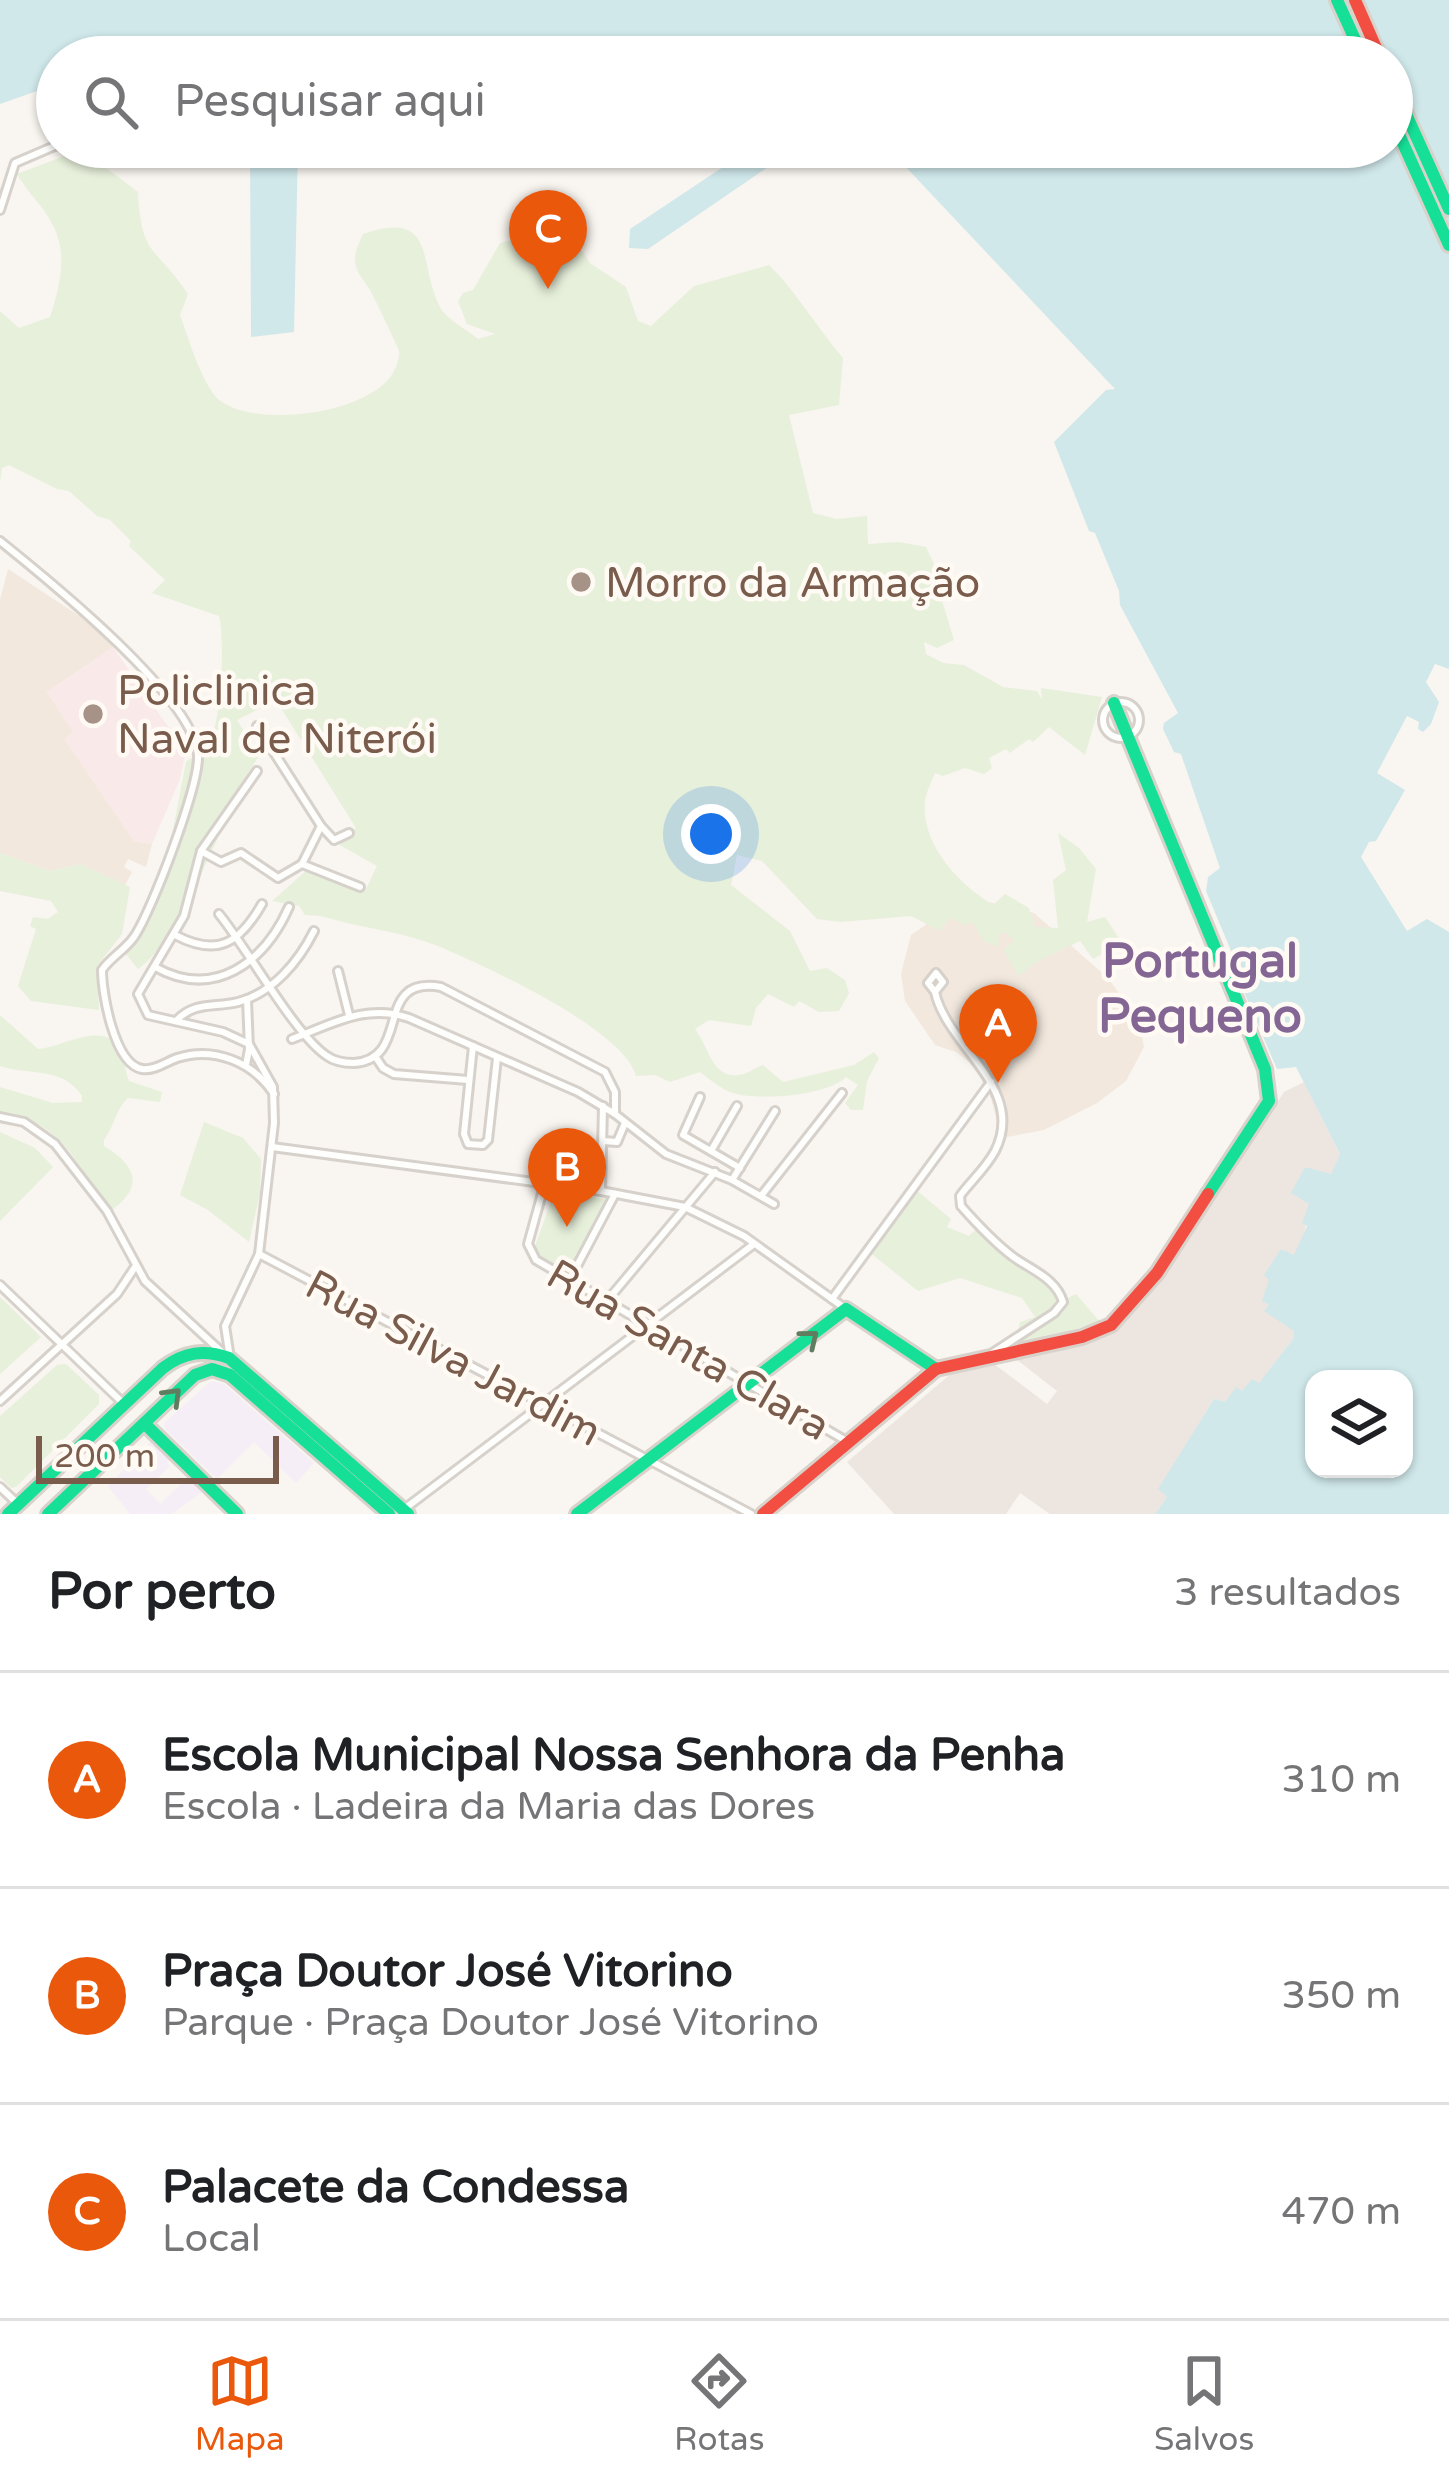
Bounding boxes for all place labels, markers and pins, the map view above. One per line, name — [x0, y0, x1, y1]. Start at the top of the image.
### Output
pin: C — [509, 190, 587, 289]
place label: Morro da Armação — [605, 558, 980, 609]
marker: Morro da Armação — [568, 569, 594, 595]
place label: Policlinica Naval de Niterói — [117, 666, 437, 765]
marker: Policlinica Naval de Niterói — [80, 701, 106, 727]
pin: A — [959, 984, 1037, 1083]
pin: B — [528, 1128, 606, 1227]

